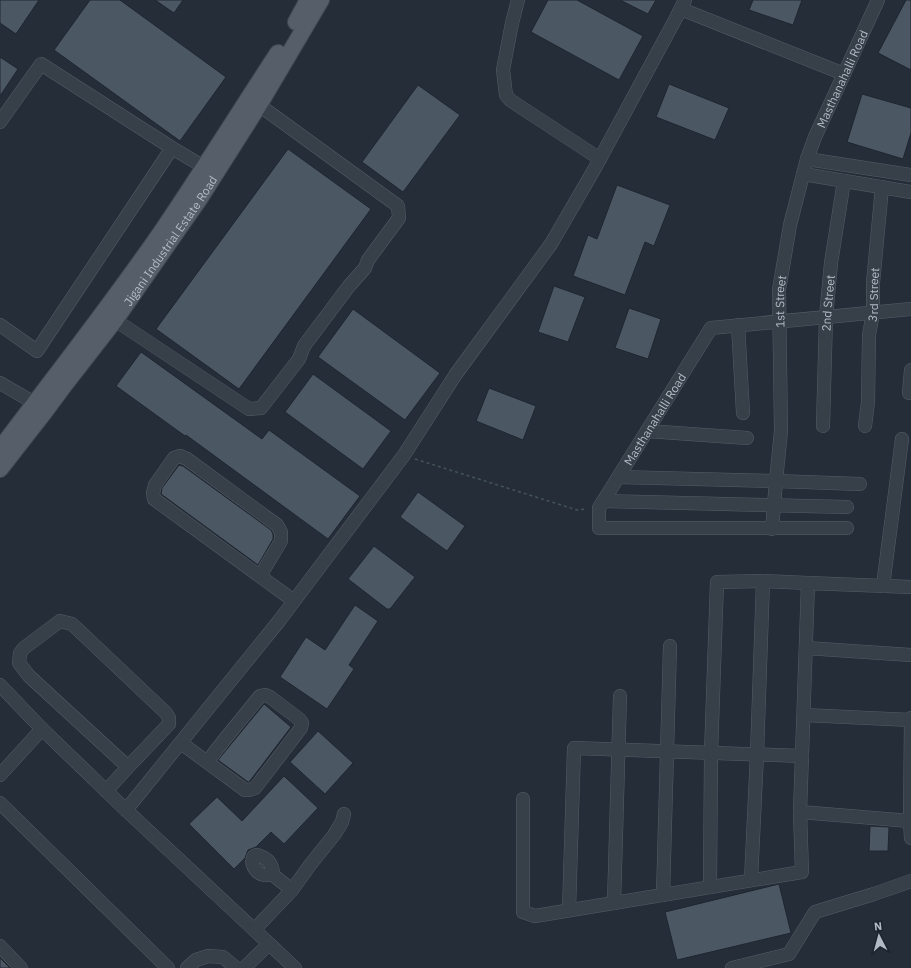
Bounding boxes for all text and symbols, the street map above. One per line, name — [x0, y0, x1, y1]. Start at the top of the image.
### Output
street label: Masthanahalli Road — [813, 28, 871, 130]
street label: Jigani Industrial Estate Road — [120, 173, 220, 308]
street label: 3rd Street — [864, 267, 882, 323]
street label: 1st Street — [771, 274, 789, 328]
street label: 2nd Street — [818, 274, 837, 332]
street label: Masthanahalli Road — [620, 370, 689, 468]
north arrow — [859, 916, 899, 956]
text: N — [873, 919, 883, 933]

